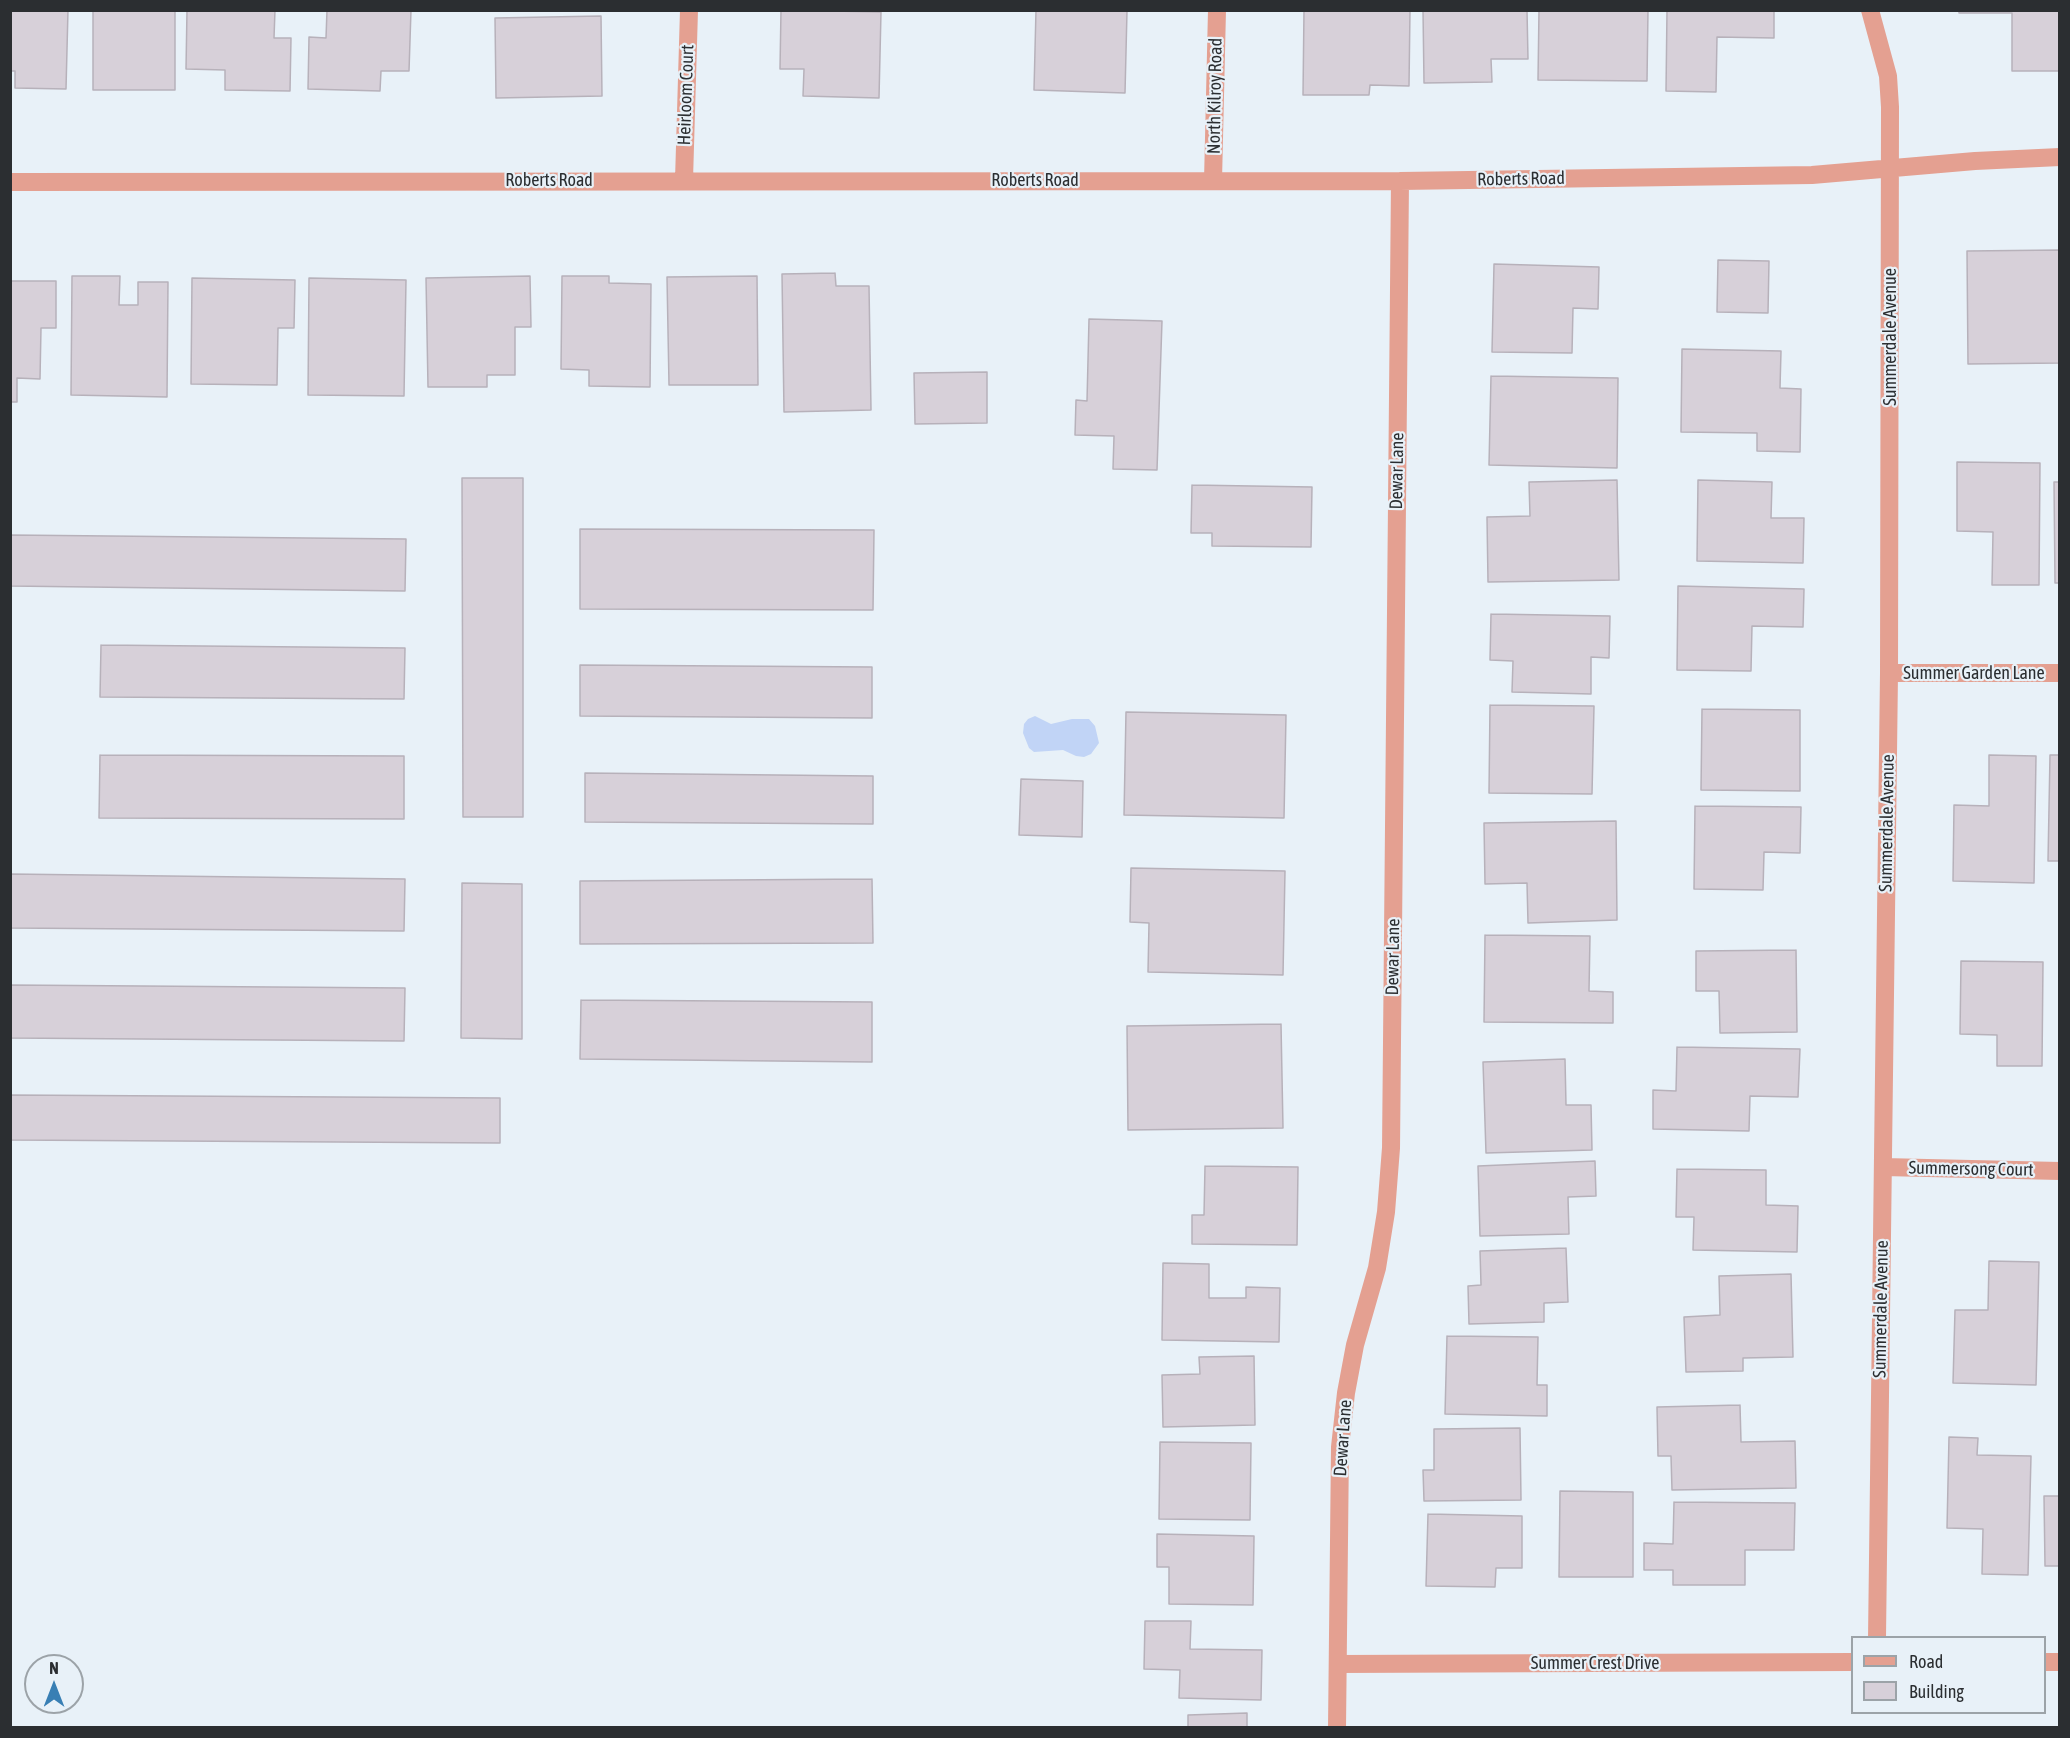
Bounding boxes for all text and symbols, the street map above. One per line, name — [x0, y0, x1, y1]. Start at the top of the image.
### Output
street label: North Kilroy Road — [1203, 38, 1227, 154]
street label: Heirloom Court — [673, 44, 699, 146]
street label: Roberts Road — [1477, 167, 1565, 191]
street label: Roberts Road — [505, 169, 593, 191]
street label: Roberts Road — [991, 169, 1079, 191]
street label: Summerdale Avenue — [1879, 268, 1901, 406]
street label: Dewar Lane — [1386, 432, 1408, 510]
street label: Summer Garden Lane — [1903, 662, 2045, 684]
street label: Summerdale Avenue — [1875, 754, 1899, 892]
street label: Dewar Lane — [1382, 918, 1404, 996]
street label: Summersong Court — [1908, 1157, 2034, 1181]
street label: Summerdale Avenue — [1869, 1240, 1893, 1378]
street label: Dewar Lane — [1330, 1399, 1356, 1477]
legend — [1851, 1636, 2046, 1714]
text: Road — [1909, 1651, 1943, 1672]
street label: Summer Crest Drive — [1531, 1652, 1659, 1674]
north arrow — [24, 1654, 84, 1714]
text: N — [49, 1659, 59, 1677]
text: Building — [1909, 1681, 1964, 1702]

